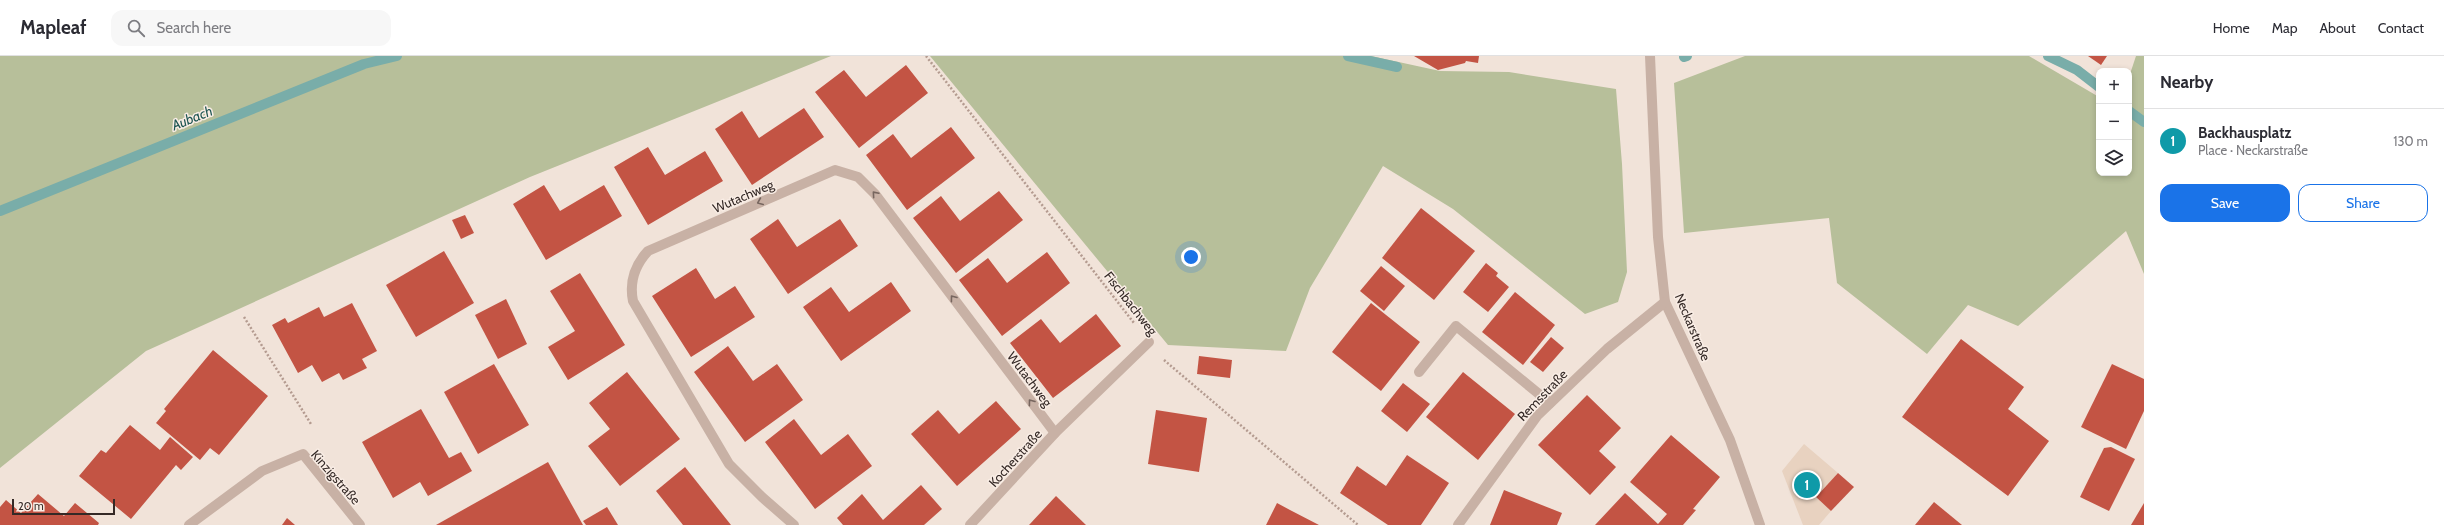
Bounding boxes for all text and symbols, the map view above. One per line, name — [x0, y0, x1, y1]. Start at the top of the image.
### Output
search box — [111, 10, 391, 46]
text: Mapleaf — [20, 16, 87, 39]
icon: search — [125, 17, 147, 39]
text: Search here — [157, 19, 231, 37]
text: Home — [2213, 19, 2250, 37]
text: Map — [2272, 19, 2297, 37]
text: About — [2319, 19, 2356, 37]
text: Contact — [2378, 19, 2424, 37]
map controls — [2096, 68, 2132, 176]
button: + — [2096, 68, 2132, 104]
text: Nearby — [2160, 72, 2213, 92]
water label: Aubach — [168, 102, 215, 135]
button: − — [2096, 104, 2132, 140]
text: Backhausplatz — [2198, 124, 2291, 142]
text: 1 — [2171, 133, 2175, 149]
text: 130 m — [2393, 133, 2428, 149]
button: layers — [2096, 140, 2132, 176]
text: Place · Neckarstraße — [2198, 142, 2308, 158]
street label: Wutachweg — [710, 176, 776, 216]
button: Save — [2160, 184, 2290, 222]
button: Share — [2298, 184, 2428, 222]
one-way arrow — [873, 192, 880, 199]
one-way arrow — [757, 198, 764, 206]
your location — [1181, 247, 1201, 267]
street label: Fischbachweg — [1101, 268, 1161, 339]
street label: Neckarstraße — [1672, 291, 1715, 363]
one-way arrow — [951, 295, 958, 302]
street label: Wutachweg — [1004, 348, 1056, 410]
street label: Remsstraße — [1514, 366, 1571, 424]
one-way arrow — [1029, 399, 1036, 406]
street label: Kocherstraße — [985, 426, 1045, 490]
street label: Kinzigstraße — [308, 446, 364, 508]
pin: 1 — [1794, 470, 1820, 500]
scale bar — [12, 497, 115, 516]
text: 20 m — [18, 499, 44, 513]

